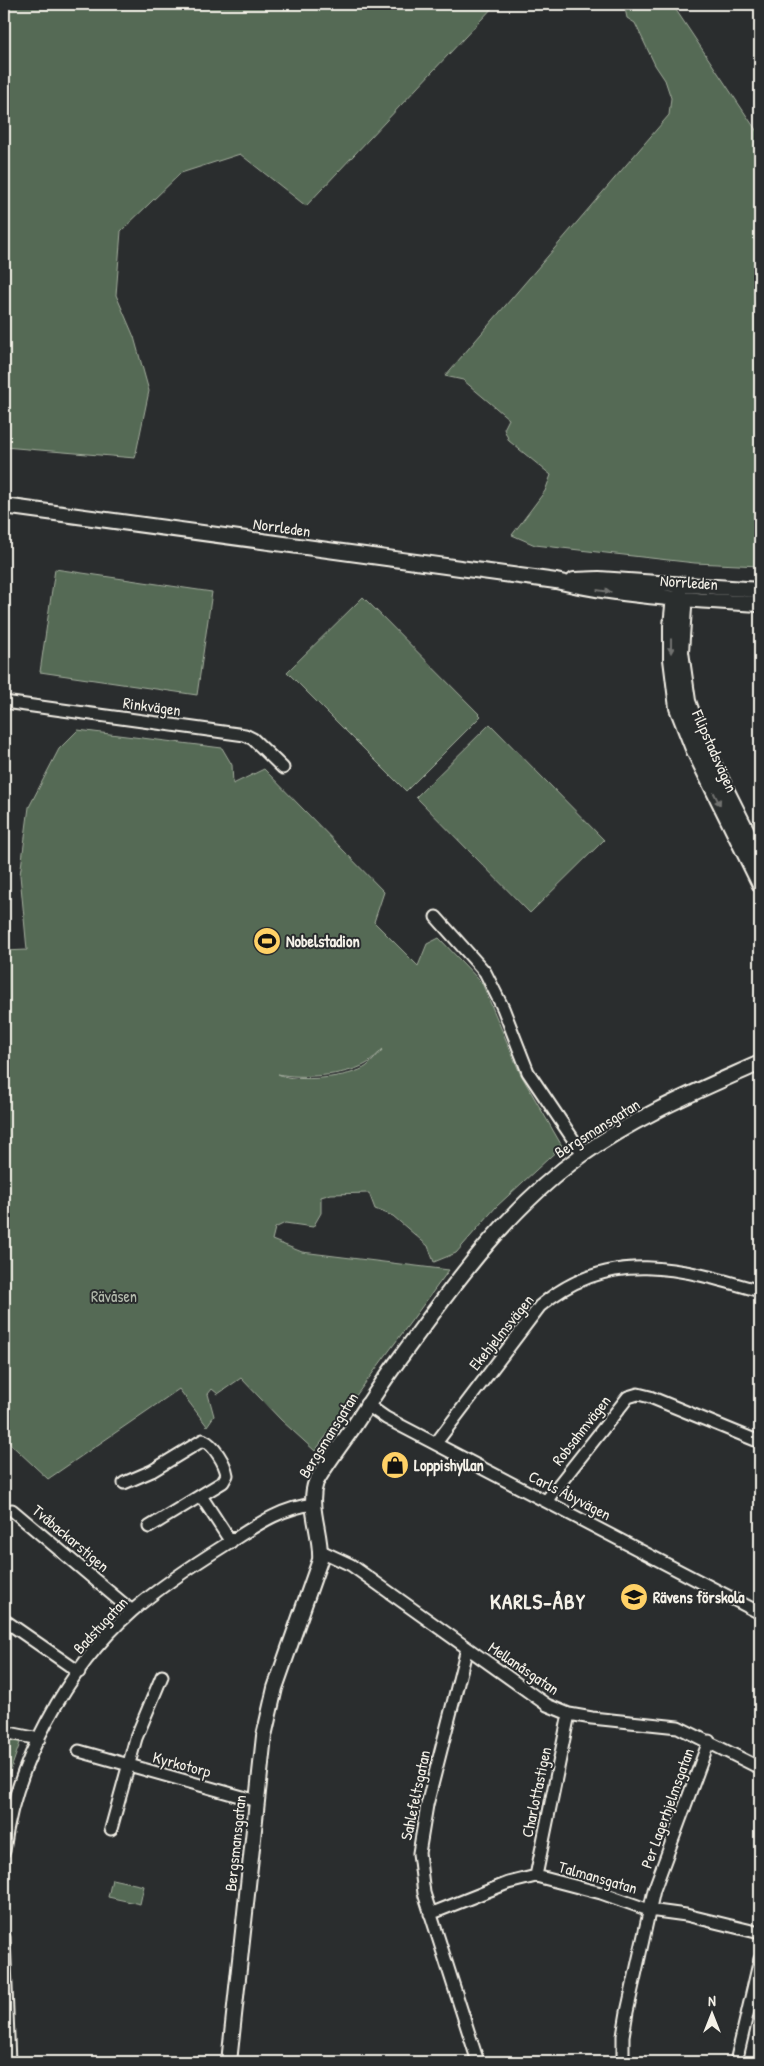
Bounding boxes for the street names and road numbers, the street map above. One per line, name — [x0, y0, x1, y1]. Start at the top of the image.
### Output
street label: Norrleden — [252, 512, 312, 542]
street label: Norrleden — [659, 569, 719, 595]
street label: Rinkvägen — [122, 691, 182, 721]
street label: Filipstadsvägen — [687, 705, 743, 796]
street label: Bergsmansgatan — [550, 1093, 644, 1163]
street label: Ekehjelmsvägen — [464, 1289, 538, 1375]
street label: Bergsmansgatan — [293, 1388, 363, 1482]
street label: Robsahmvägen — [547, 1390, 615, 1470]
street label: Carls Åbyvägen — [525, 1465, 615, 1525]
street label: Tvåbackarstigen — [28, 1499, 114, 1577]
street label: Badstugatan — [68, 1592, 132, 1658]
street label: Mellanåsgatan — [484, 1636, 564, 1700]
street label: Charlottastigen — [516, 1745, 556, 1839]
street label: Per Lagerhjelmsgatan — [635, 1745, 699, 1871]
street label: Kyrkotorp — [150, 1746, 214, 1782]
street label: Sahlefeltsgatan — [395, 1748, 435, 1842]
street label: Bergsmansgatan — [219, 1794, 251, 1892]
street label: Talmansgatan — [556, 1855, 640, 1899]

